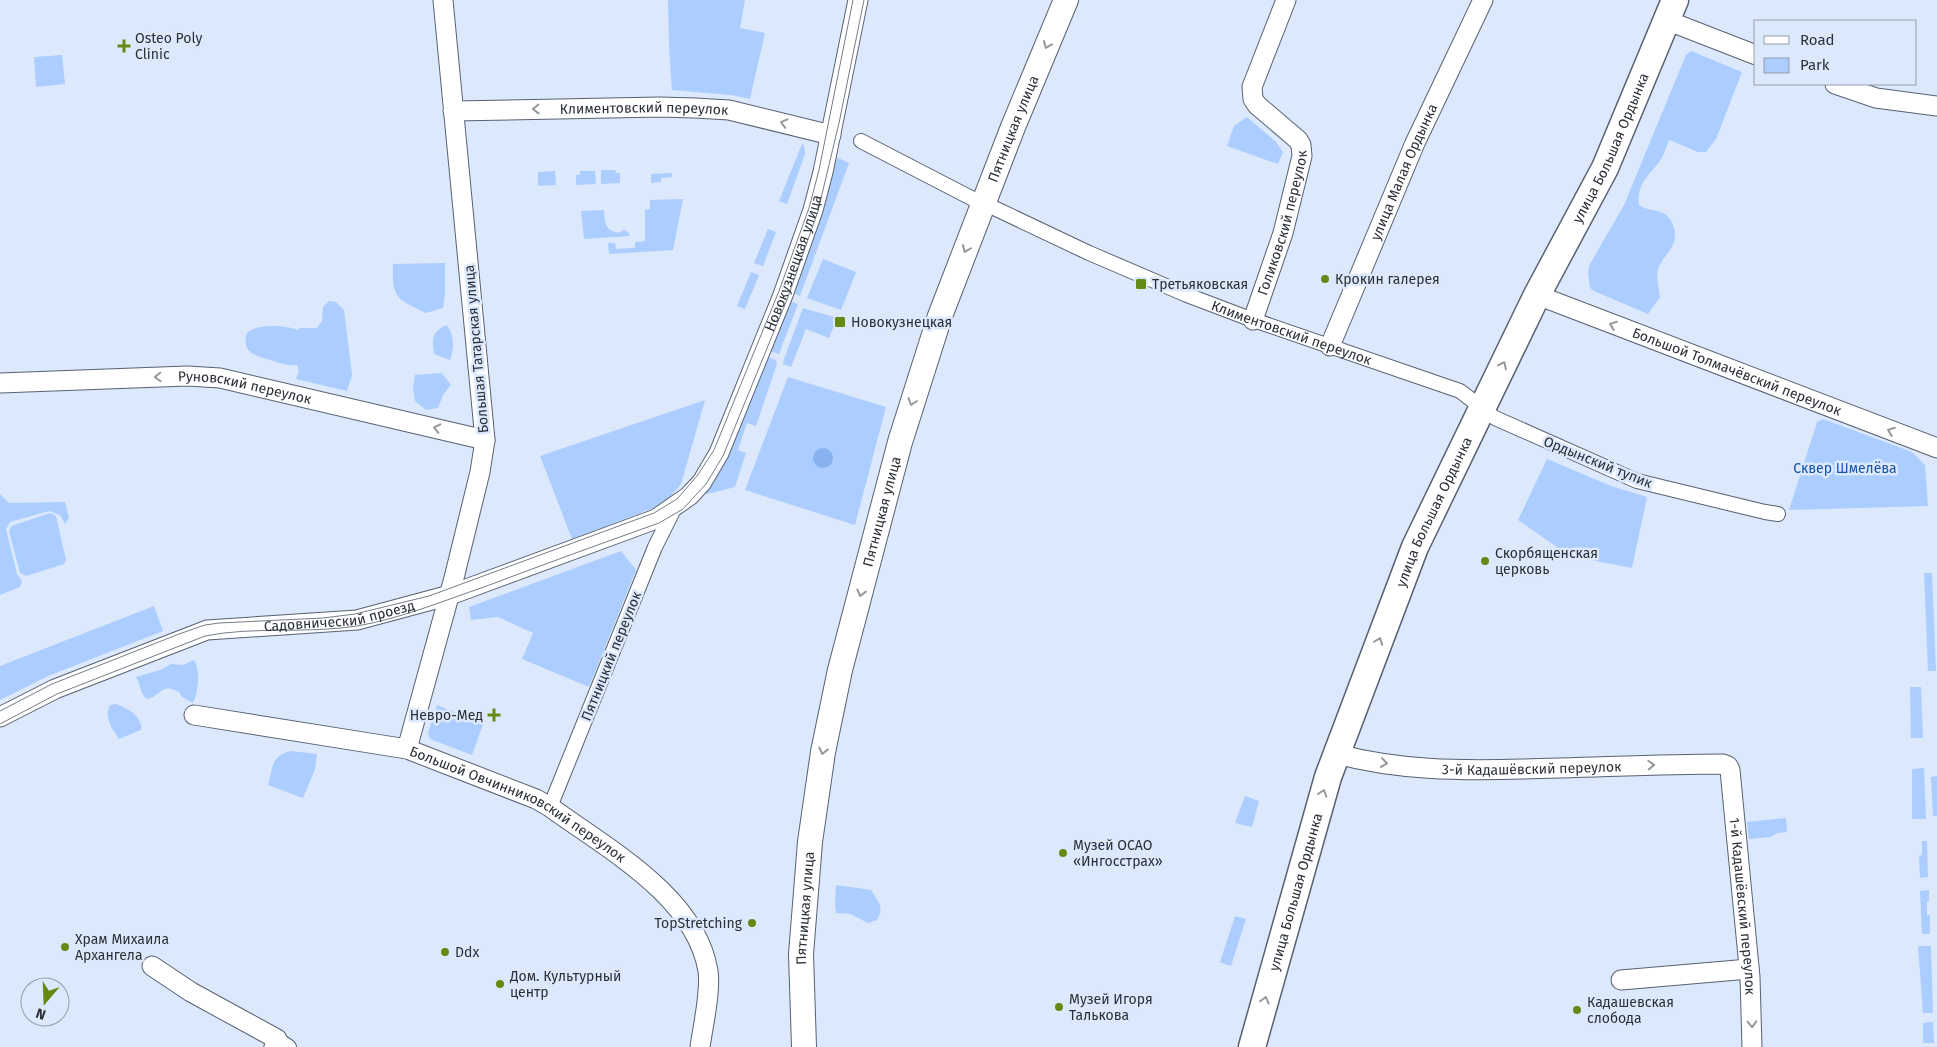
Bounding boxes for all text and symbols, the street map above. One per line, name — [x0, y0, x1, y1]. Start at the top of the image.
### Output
legend — [1754, 20, 1917, 85]
place label: Osteo Poly Clinic — [135, 30, 202, 63]
text: Road — [1800, 31, 1835, 49]
marker: Osteo Poly Clinic — [117, 39, 131, 53]
one-way arrow — [1043, 40, 1053, 49]
text: Park — [1800, 56, 1830, 74]
street label: улица Большая Ордынка — [1569, 71, 1653, 226]
street label: Пятницкая улица — [984, 73, 1043, 185]
street label: Климентовский переулок — [559, 99, 729, 119]
street label: улица Малая Ордынка — [1367, 101, 1441, 243]
one-way arrow — [532, 104, 540, 114]
one-way arrow — [781, 119, 789, 129]
street label: Голиковский переулок — [1254, 149, 1311, 297]
street label: Новокузнецкая улица — [761, 193, 826, 334]
one-way arrow — [962, 244, 973, 253]
street label: Большая Татарская улица — [461, 264, 492, 434]
place label: Крокин галерея — [1335, 271, 1440, 288]
marker: Крокин галерея — [1319, 273, 1331, 285]
place label: Третьяковская — [1152, 276, 1248, 293]
marker: Третьяковская — [1134, 277, 1148, 291]
street label: Климентовский переулок — [1209, 297, 1374, 369]
place label: Новокузнецкая — [851, 314, 952, 331]
marker: Новокузнецкая — [833, 315, 847, 329]
one-way arrow — [1610, 321, 1618, 331]
street label: Большой Толмачёвский переулок — [1630, 324, 1844, 420]
one-way arrow — [1497, 361, 1507, 370]
street label: Руновский переулок — [178, 368, 314, 408]
one-way arrow — [154, 372, 162, 382]
one-way arrow — [908, 397, 918, 406]
one-way arrow — [433, 423, 442, 434]
one-way arrow — [1888, 427, 1896, 437]
street label: Ордынский тупик — [1541, 433, 1655, 492]
street label: улица Большая Ордынка — [1393, 434, 1476, 590]
street label: Пятницкая улица — [860, 455, 905, 569]
park label: Сквер Шмелёва — [1793, 460, 1897, 477]
place label: Скорбященская церковь — [1495, 545, 1598, 578]
marker: Скорбященская церковь — [1479, 555, 1491, 567]
street label: Пятницкий переулок — [578, 588, 645, 723]
one-way arrow — [856, 588, 867, 597]
street label: Садовнический проезд — [263, 597, 417, 635]
one-way arrow — [1374, 637, 1384, 645]
place label: Невро-Мед — [410, 707, 483, 724]
marker: Невро-Мед — [487, 708, 501, 722]
street label: Большой Овчинниковский переулок — [407, 743, 629, 867]
one-way arrow — [818, 746, 829, 755]
one-way arrow — [1381, 757, 1389, 768]
street label: 3-й Кадашёвский переулок — [1442, 758, 1622, 779]
one-way arrow — [1648, 760, 1656, 770]
one-way arrow — [1317, 789, 1327, 797]
street label: улица Большая Ордынка — [1266, 811, 1326, 973]
street label: 1-й Кадашёвский переулок — [1726, 817, 1759, 996]
place label: Музей ОСАО «Ингосстрах» — [1073, 837, 1163, 870]
marker: Музей ОСАО «Ингосстрах» — [1057, 847, 1069, 859]
street label: Пятницкая улица — [793, 851, 818, 965]
place label: TopStretching — [655, 915, 743, 932]
marker: TopStretching — [746, 917, 758, 929]
place label: Храм Михаила Архангела — [75, 931, 169, 964]
marker: Храм Михаила Архангела — [59, 941, 71, 953]
place label: Ddx — [455, 944, 479, 961]
marker: Ddx — [439, 946, 451, 958]
place label: Дом. Культурный центр — [509, 968, 621, 1001]
north arrow — [20, 977, 70, 1027]
marker: Дом. Культурный центр — [494, 978, 506, 990]
place label: Музей Игоря Талькова — [1069, 991, 1153, 1024]
place label: Кадашевская слобода — [1587, 994, 1674, 1027]
one-way arrow — [1260, 996, 1270, 1005]
marker: Музей Игоря Талькова — [1053, 1001, 1065, 1013]
text: N — [34, 1004, 48, 1023]
marker: Кадашевская слобода — [1571, 1004, 1583, 1016]
one-way arrow — [1746, 1020, 1757, 1028]

